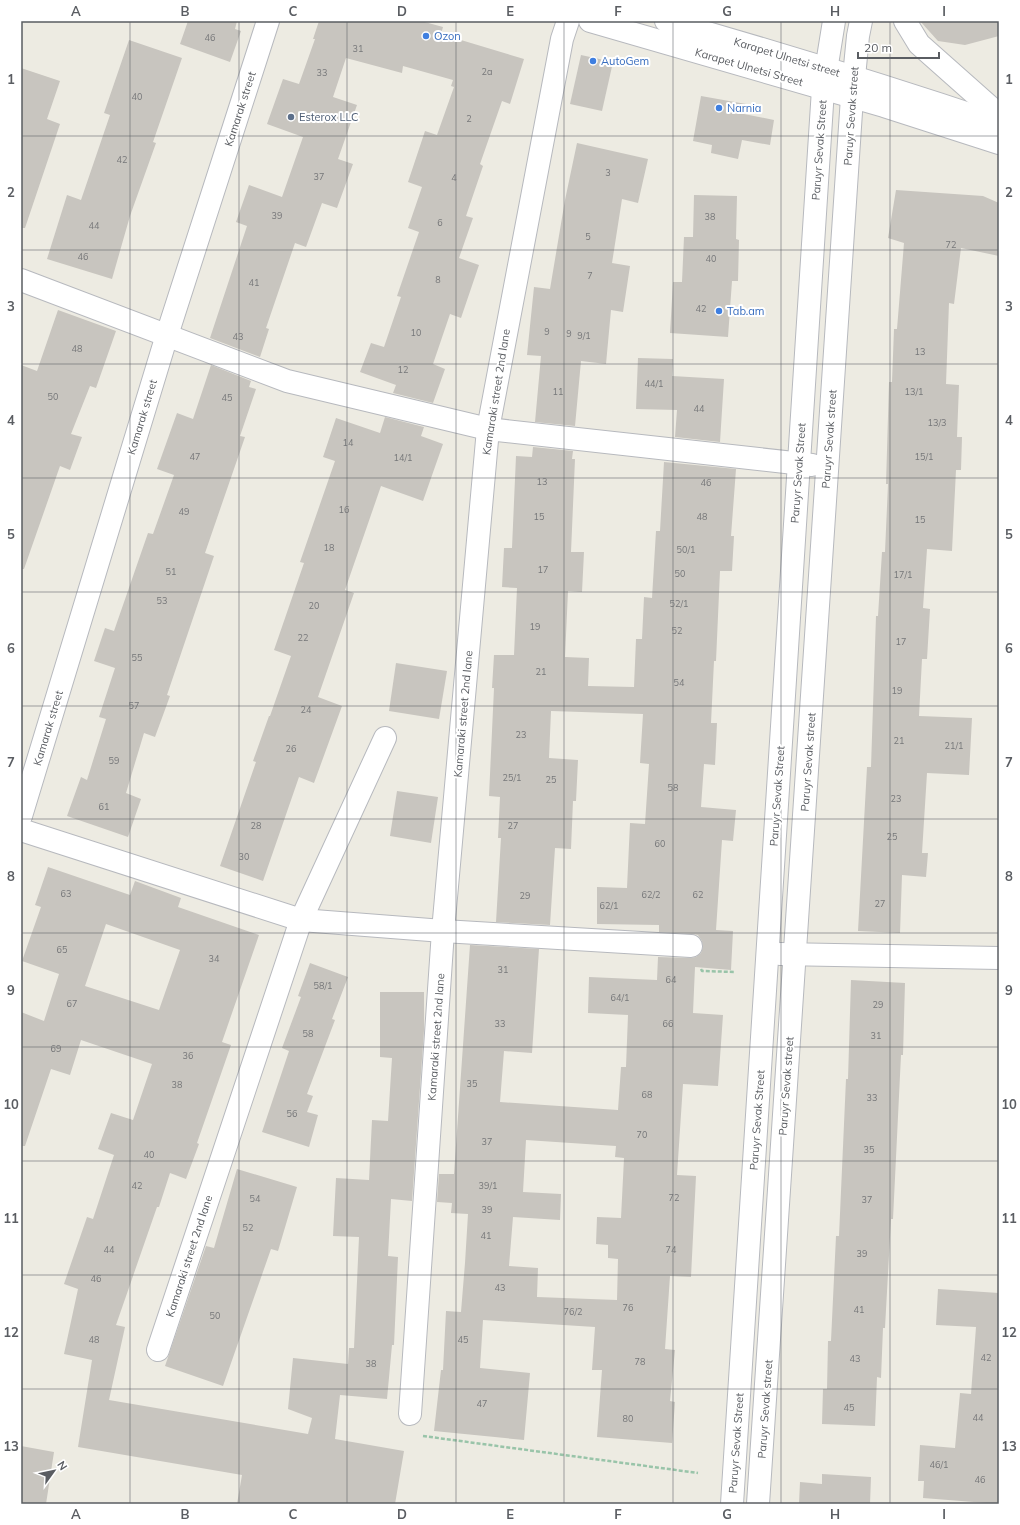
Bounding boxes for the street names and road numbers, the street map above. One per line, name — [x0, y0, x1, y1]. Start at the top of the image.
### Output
street label: Karapet Ulnetsi street — [732, 34, 842, 80]
street label: Karapet Ulnetsi Street — [693, 45, 805, 89]
street label: Paruyr Sevak street — [841, 66, 861, 166]
street label: Kamarak street — [221, 70, 259, 148]
street label: Paruyr Sevak Street — [809, 99, 830, 201]
street label: Kamaraki street 2nd lane — [479, 328, 513, 456]
street label: Kamarak street — [124, 378, 160, 456]
street label: Paruyr Sevak street — [819, 389, 839, 489]
street label: Paruyr Sevak Street — [788, 422, 809, 524]
street label: Kamaraki street 2nd lane — [450, 650, 476, 778]
street label: Kamarak street — [30, 689, 66, 767]
street label: Paruyr Sevak street — [798, 712, 818, 812]
street label: Paruyr Sevak Street — [767, 745, 788, 847]
street label: Kamaraki street 2nd lane — [425, 973, 447, 1101]
street label: Paruyr Sevak street — [776, 1036, 796, 1136]
street label: Paruyr Sevak Street — [747, 1069, 768, 1171]
street label: Kamaraki street 2nd lane — [163, 1193, 215, 1319]
street label: Paruyr Sevak street — [755, 1359, 775, 1459]
street label: Paruyr Sevak Street — [726, 1392, 747, 1494]

